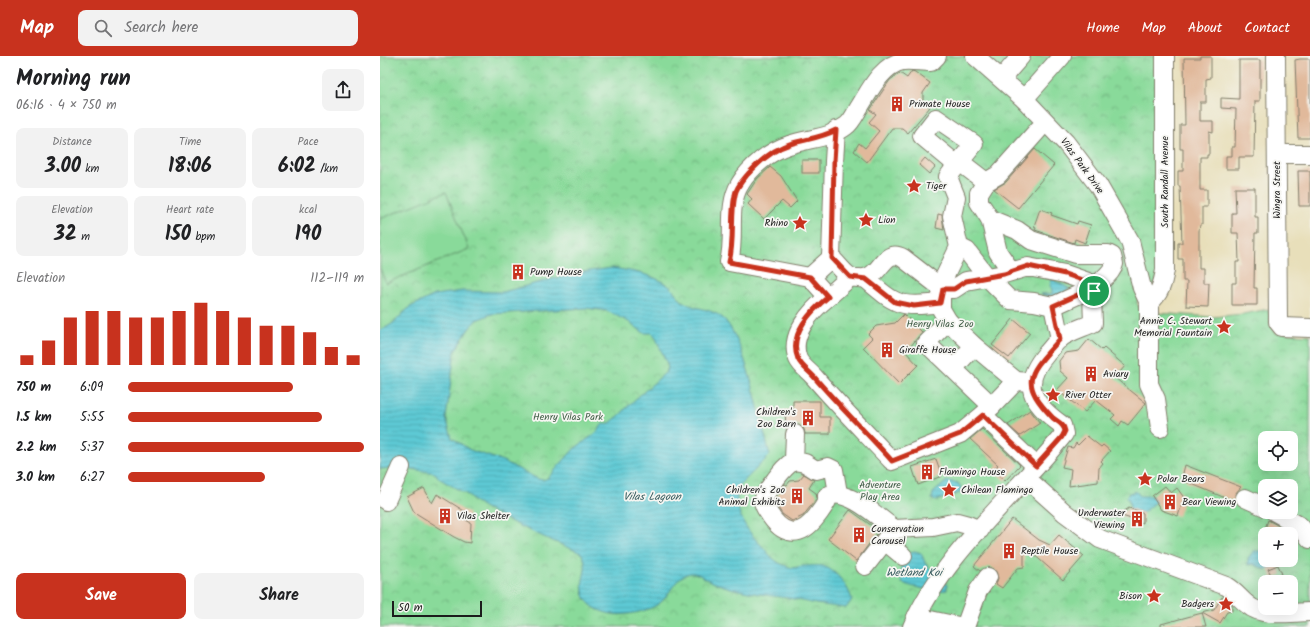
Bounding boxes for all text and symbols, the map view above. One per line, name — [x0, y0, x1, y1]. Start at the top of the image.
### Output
search box — [78, 10, 358, 46]
text: Map — [20, 13, 54, 43]
text: Search here — [124, 16, 198, 40]
icon: search — [92, 17, 114, 39]
text: Home — [1086, 17, 1120, 39]
text: Map — [1142, 17, 1166, 39]
text: About — [1188, 17, 1222, 39]
text: Contact — [1244, 17, 1290, 39]
text: Morning run — [16, 62, 131, 97]
button: share — [322, 69, 364, 111]
text: 06:16 · 4 × 750 m — [16, 95, 117, 116]
building icon: Primate House — [888, 95, 906, 113]
place label: Primate House — [909, 96, 970, 112]
text: Distance — [52, 133, 92, 151]
text: Time — [179, 133, 201, 151]
text: Pace — [298, 133, 318, 151]
street label: Vilas Park Drive — [1056, 135, 1108, 198]
street label: South Randall Avenue — [1157, 136, 1173, 228]
text: 3.00 — [45, 151, 81, 183]
text: 18:06 — [168, 151, 212, 183]
text: 6:02 — [278, 151, 316, 183]
text: km — [81, 160, 99, 178]
text: /km — [316, 160, 338, 178]
street label: Wingra Street — [1269, 161, 1285, 219]
place icon: Tiger — [905, 177, 923, 195]
place label: Tiger — [926, 178, 947, 194]
text: Elevation — [51, 201, 93, 219]
text: Heart rate — [166, 201, 214, 219]
text: kcal — [299, 201, 317, 219]
place icon: Lion — [857, 211, 875, 229]
place label: Lion — [878, 212, 896, 228]
place icon: Rhino — [791, 214, 809, 232]
place label: Rhino — [765, 215, 788, 231]
text: 32 — [54, 219, 77, 251]
text: 150 — [165, 219, 191, 251]
text: 190 — [295, 219, 321, 251]
text: m — [77, 228, 90, 246]
text: bpm — [191, 228, 215, 246]
building icon: Pump House — [509, 263, 527, 281]
place label: Pump House — [530, 264, 582, 280]
text: Elevation — [16, 268, 65, 289]
text: 112–119 m — [310, 268, 364, 289]
pin — [1077, 274, 1111, 308]
icon: arrive — [1083, 280, 1105, 302]
place label: Annie C. Stewart Memorial Fountain — [1134, 313, 1212, 341]
park label: Henry Vilas Zoo — [907, 316, 974, 332]
place icon: Annie C. Stewart Memorial Fountain — [1215, 318, 1233, 336]
building icon: Giraffe House — [878, 341, 896, 359]
place label: Giraffe House — [899, 342, 957, 358]
building icon: Aviary — [1082, 365, 1100, 383]
place label: Aviary — [1103, 366, 1129, 382]
text: 750 m — [16, 377, 51, 398]
text: 6:09 — [80, 377, 103, 398]
place icon: River Otter — [1044, 386, 1062, 404]
place label: River Otter — [1065, 387, 1112, 403]
place label: Children's Zoo Barn — [756, 404, 797, 432]
text: 1.5 km — [16, 407, 52, 428]
text: 5:55 — [80, 407, 104, 428]
park label: Henry Vilas Park — [533, 409, 603, 425]
building icon: Children's Zoo Barn — [799, 409, 817, 427]
map controls — [1258, 431, 1298, 615]
button: locate — [1258, 431, 1298, 471]
text: 2.2 km — [16, 437, 56, 458]
text: 5:37 — [80, 437, 104, 458]
building icon: Flamingo House — [918, 463, 936, 481]
place label: Flamingo House — [939, 464, 1006, 480]
text: 3.0 km — [16, 467, 55, 488]
text: 6:27 — [80, 467, 104, 488]
place icon: Polar Bears — [1136, 470, 1154, 488]
place label: Polar Bears — [1157, 471, 1205, 487]
park label: Adventure Play Area — [859, 477, 901, 505]
button: layers — [1258, 479, 1298, 519]
place icon: Chilean Flamingo — [940, 481, 958, 499]
place label: Children's Zoo Animal Exhibits — [718, 482, 786, 510]
place label: Chilean Flamingo — [961, 482, 1034, 498]
building icon: Children's Zoo Animal Exhibits — [788, 487, 806, 505]
water label: Vilas Lagoon — [623, 488, 682, 506]
building icon: Bear Viewing — [1161, 493, 1179, 511]
place label: Bear Viewing — [1182, 494, 1237, 510]
place label: Underwater Viewing — [1078, 505, 1126, 533]
building icon: Vilas Shelter — [436, 507, 454, 525]
place label: Vilas Shelter — [457, 508, 510, 524]
building icon: Underwater Viewing — [1128, 510, 1146, 528]
place label: Conservation Carousel — [871, 521, 924, 549]
building icon: Conservation Carousel — [850, 526, 868, 544]
button: + — [1258, 527, 1298, 567]
building icon: Reptile House — [1000, 542, 1018, 560]
place label: Reptile House — [1021, 543, 1079, 559]
water label: Wetland Koi — [886, 564, 944, 582]
button: Save — [16, 573, 186, 619]
button: Share — [194, 573, 364, 619]
button: − — [1258, 575, 1298, 615]
place icon: Bison — [1145, 587, 1163, 605]
place label: Bison — [1119, 588, 1142, 604]
place icon: Badgers — [1217, 595, 1235, 613]
place label: Badgers — [1181, 596, 1215, 612]
scale bar — [392, 599, 482, 618]
text: 50 m — [398, 599, 423, 617]

